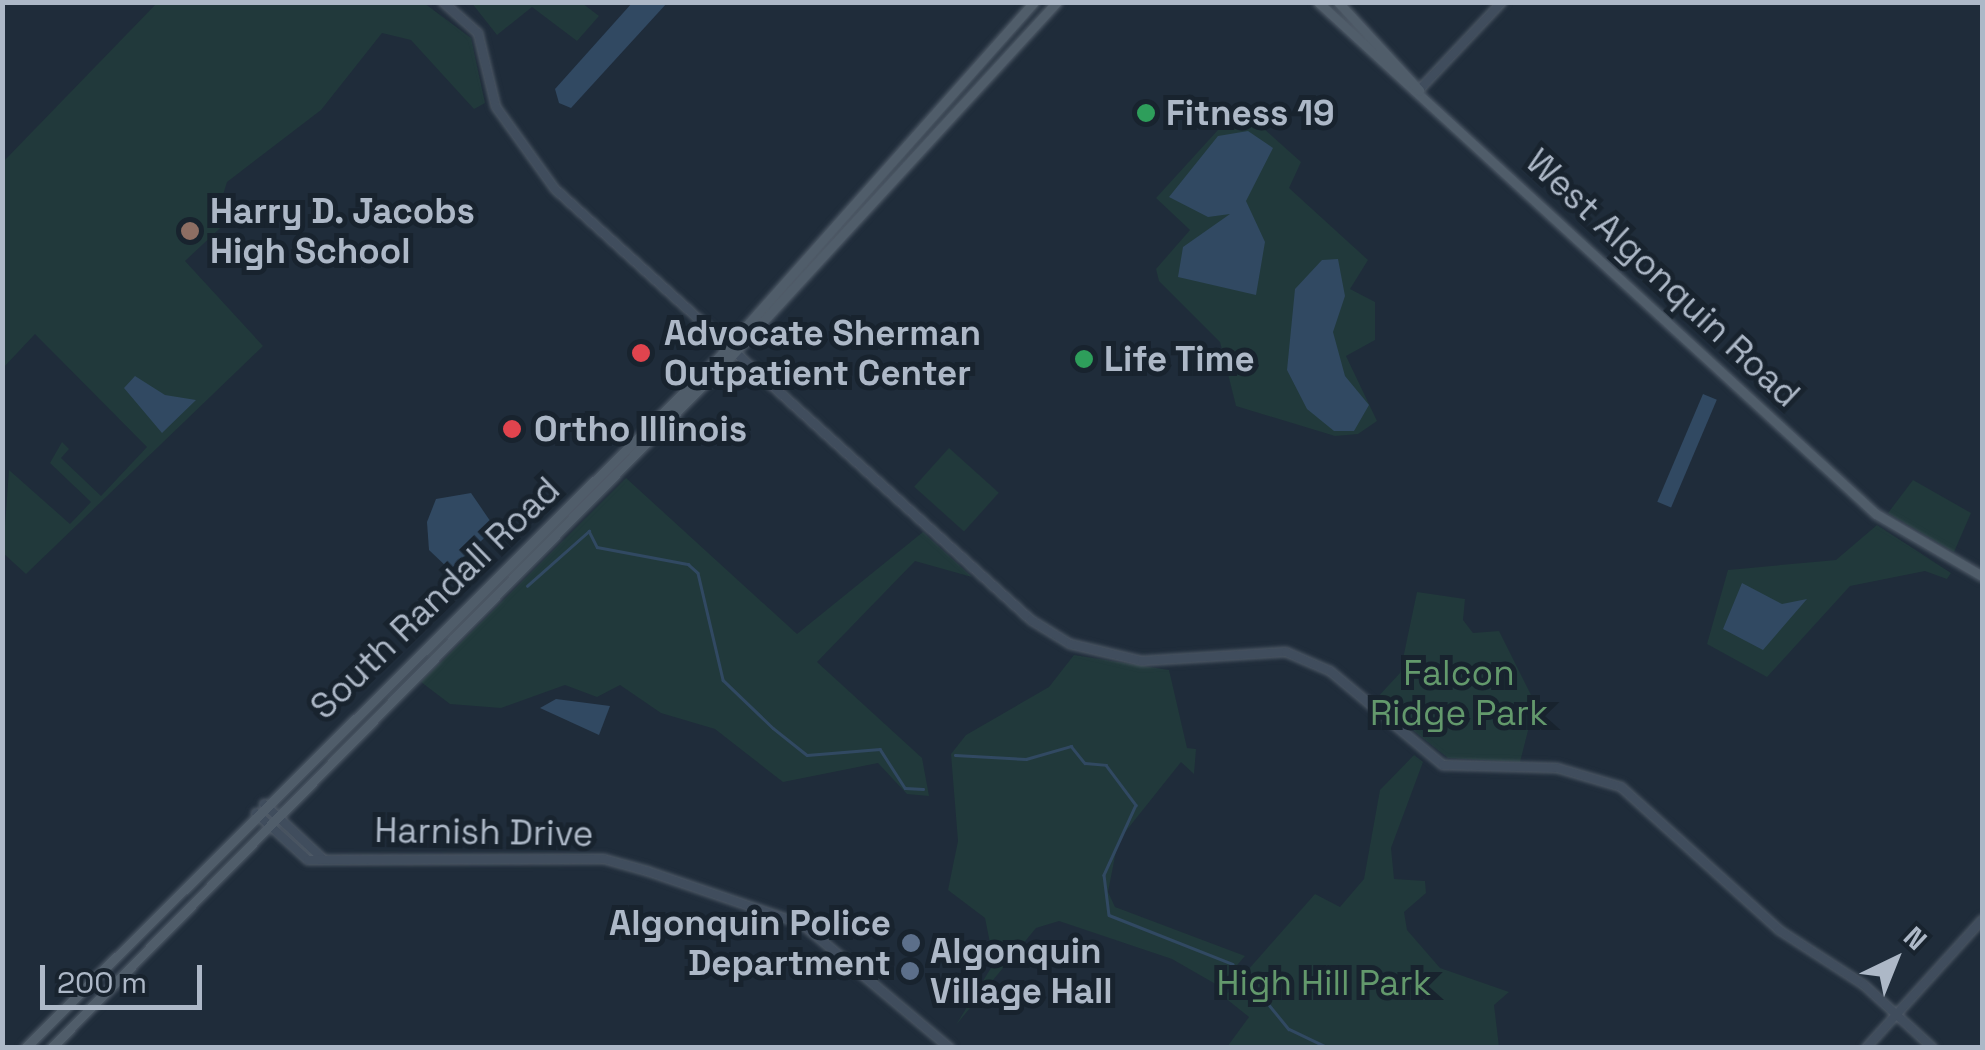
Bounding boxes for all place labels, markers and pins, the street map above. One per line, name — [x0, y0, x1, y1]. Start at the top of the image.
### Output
place label: Fitness 19 — [1166, 92, 1335, 134]
marker: Fitness 19 — [1135, 102, 1157, 124]
place label: Harry D. Jacobs High School — [210, 190, 476, 272]
marker: Harry D. Jacobs High School — [179, 220, 201, 242]
place label: Advocate Sherman Outpatient Center — [664, 312, 981, 394]
place label: Life Time — [1104, 338, 1256, 380]
marker: Advocate Sherman Outpatient Center — [628, 340, 654, 366]
marker: Life Time — [1073, 348, 1095, 370]
place label: Ortho Illinois — [534, 408, 747, 450]
marker: Ortho Illinois — [499, 416, 525, 442]
place label: Algonquin Police Department — [609, 902, 891, 984]
place label: Algonquin Village Hall — [930, 930, 1113, 1012]
marker: Algonquin Police Department — [900, 932, 922, 954]
marker: Algonquin Village Hall — [899, 960, 921, 982]

